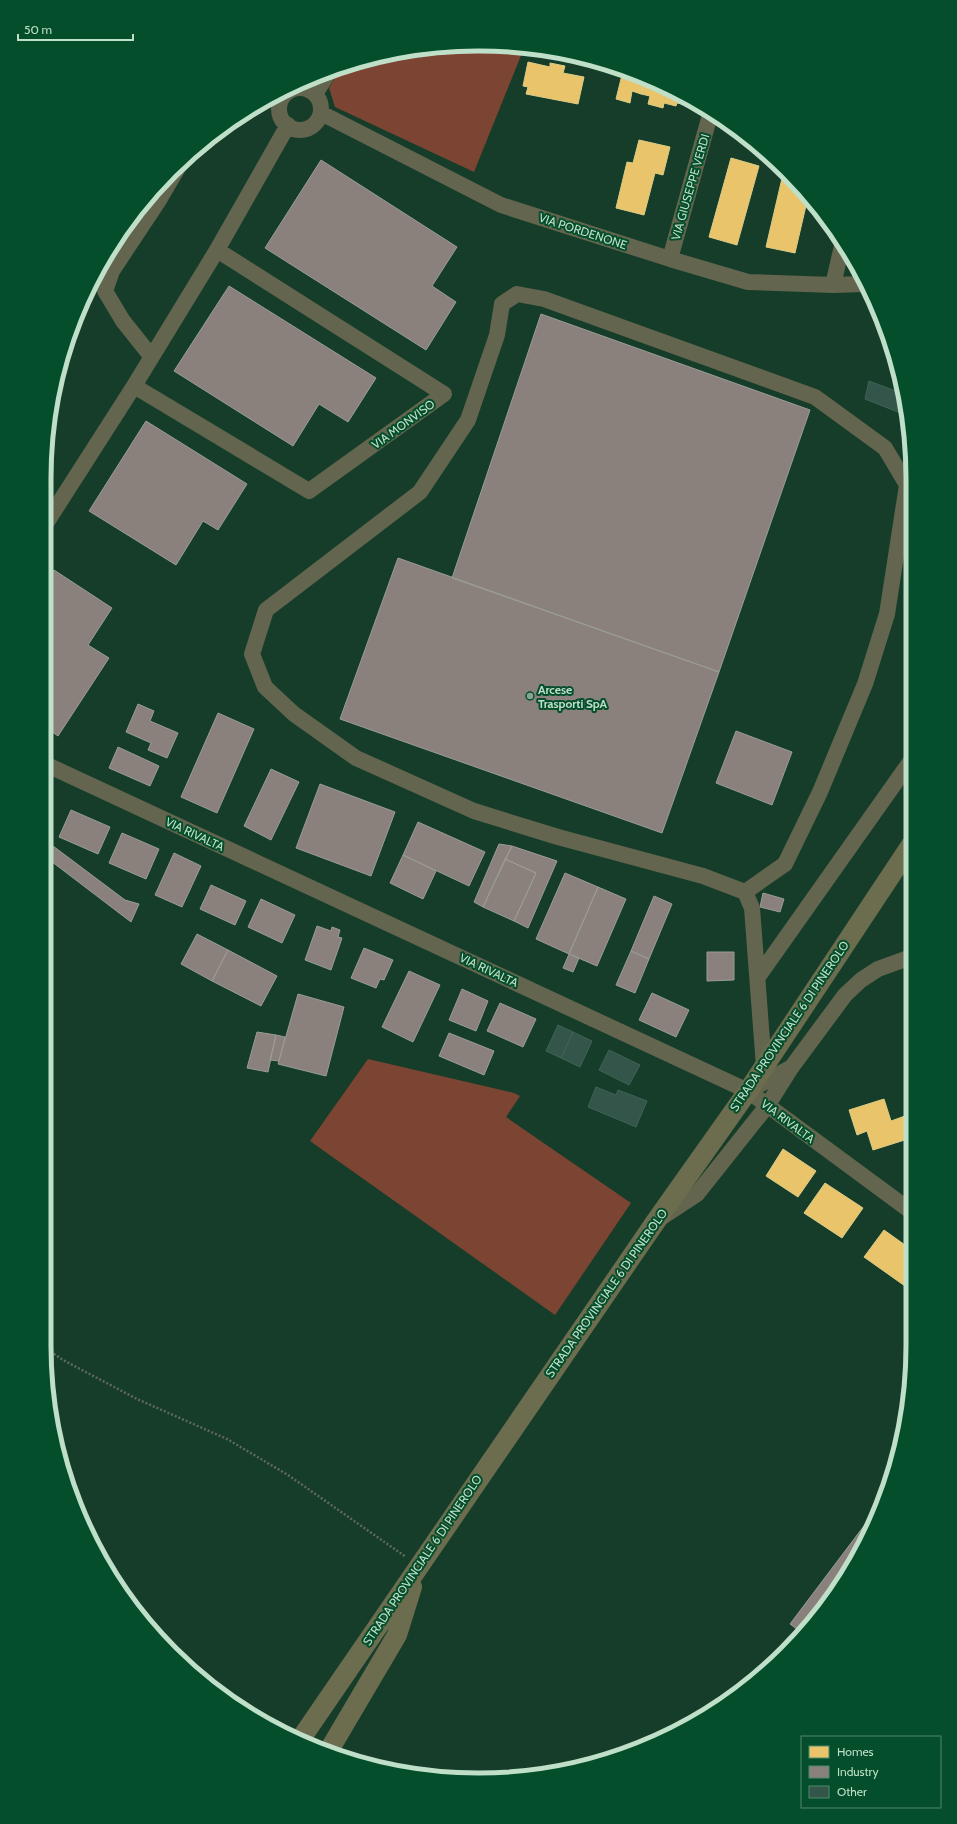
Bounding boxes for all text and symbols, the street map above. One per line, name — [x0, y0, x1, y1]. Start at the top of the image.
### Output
scale bar — [18, 16, 133, 42]
text: 50 m — [24, 22, 52, 37]
street label: VIA GIUSEPPE VERDI — [668, 132, 712, 242]
street label: VIA PORDENONE — [537, 210, 629, 252]
street label: VIA MONVISO — [368, 396, 438, 452]
place label: Arcese Trasporti SpA — [538, 682, 608, 711]
marker: Arcese Trasporti SpA — [525, 691, 535, 701]
street label: VIA RIVALTA — [163, 814, 227, 854]
street label: STRADA PROVINCIALE 6 DI PINEROLO — [726, 938, 852, 1114]
street label: VIA RIVALTA — [457, 950, 521, 990]
street label: VIA RIVALTA — [758, 1096, 818, 1146]
street label: STRADA PROVINCIALE 6 DI PINEROLO — [542, 1206, 670, 1380]
street label: STRADA PROVINCIALE 6 DI PINEROLO — [359, 1472, 485, 1648]
legend — [801, 1736, 941, 1808]
text: Homes — [837, 1744, 874, 1759]
text: Industry — [837, 1764, 878, 1779]
text: Other — [837, 1784, 867, 1799]

